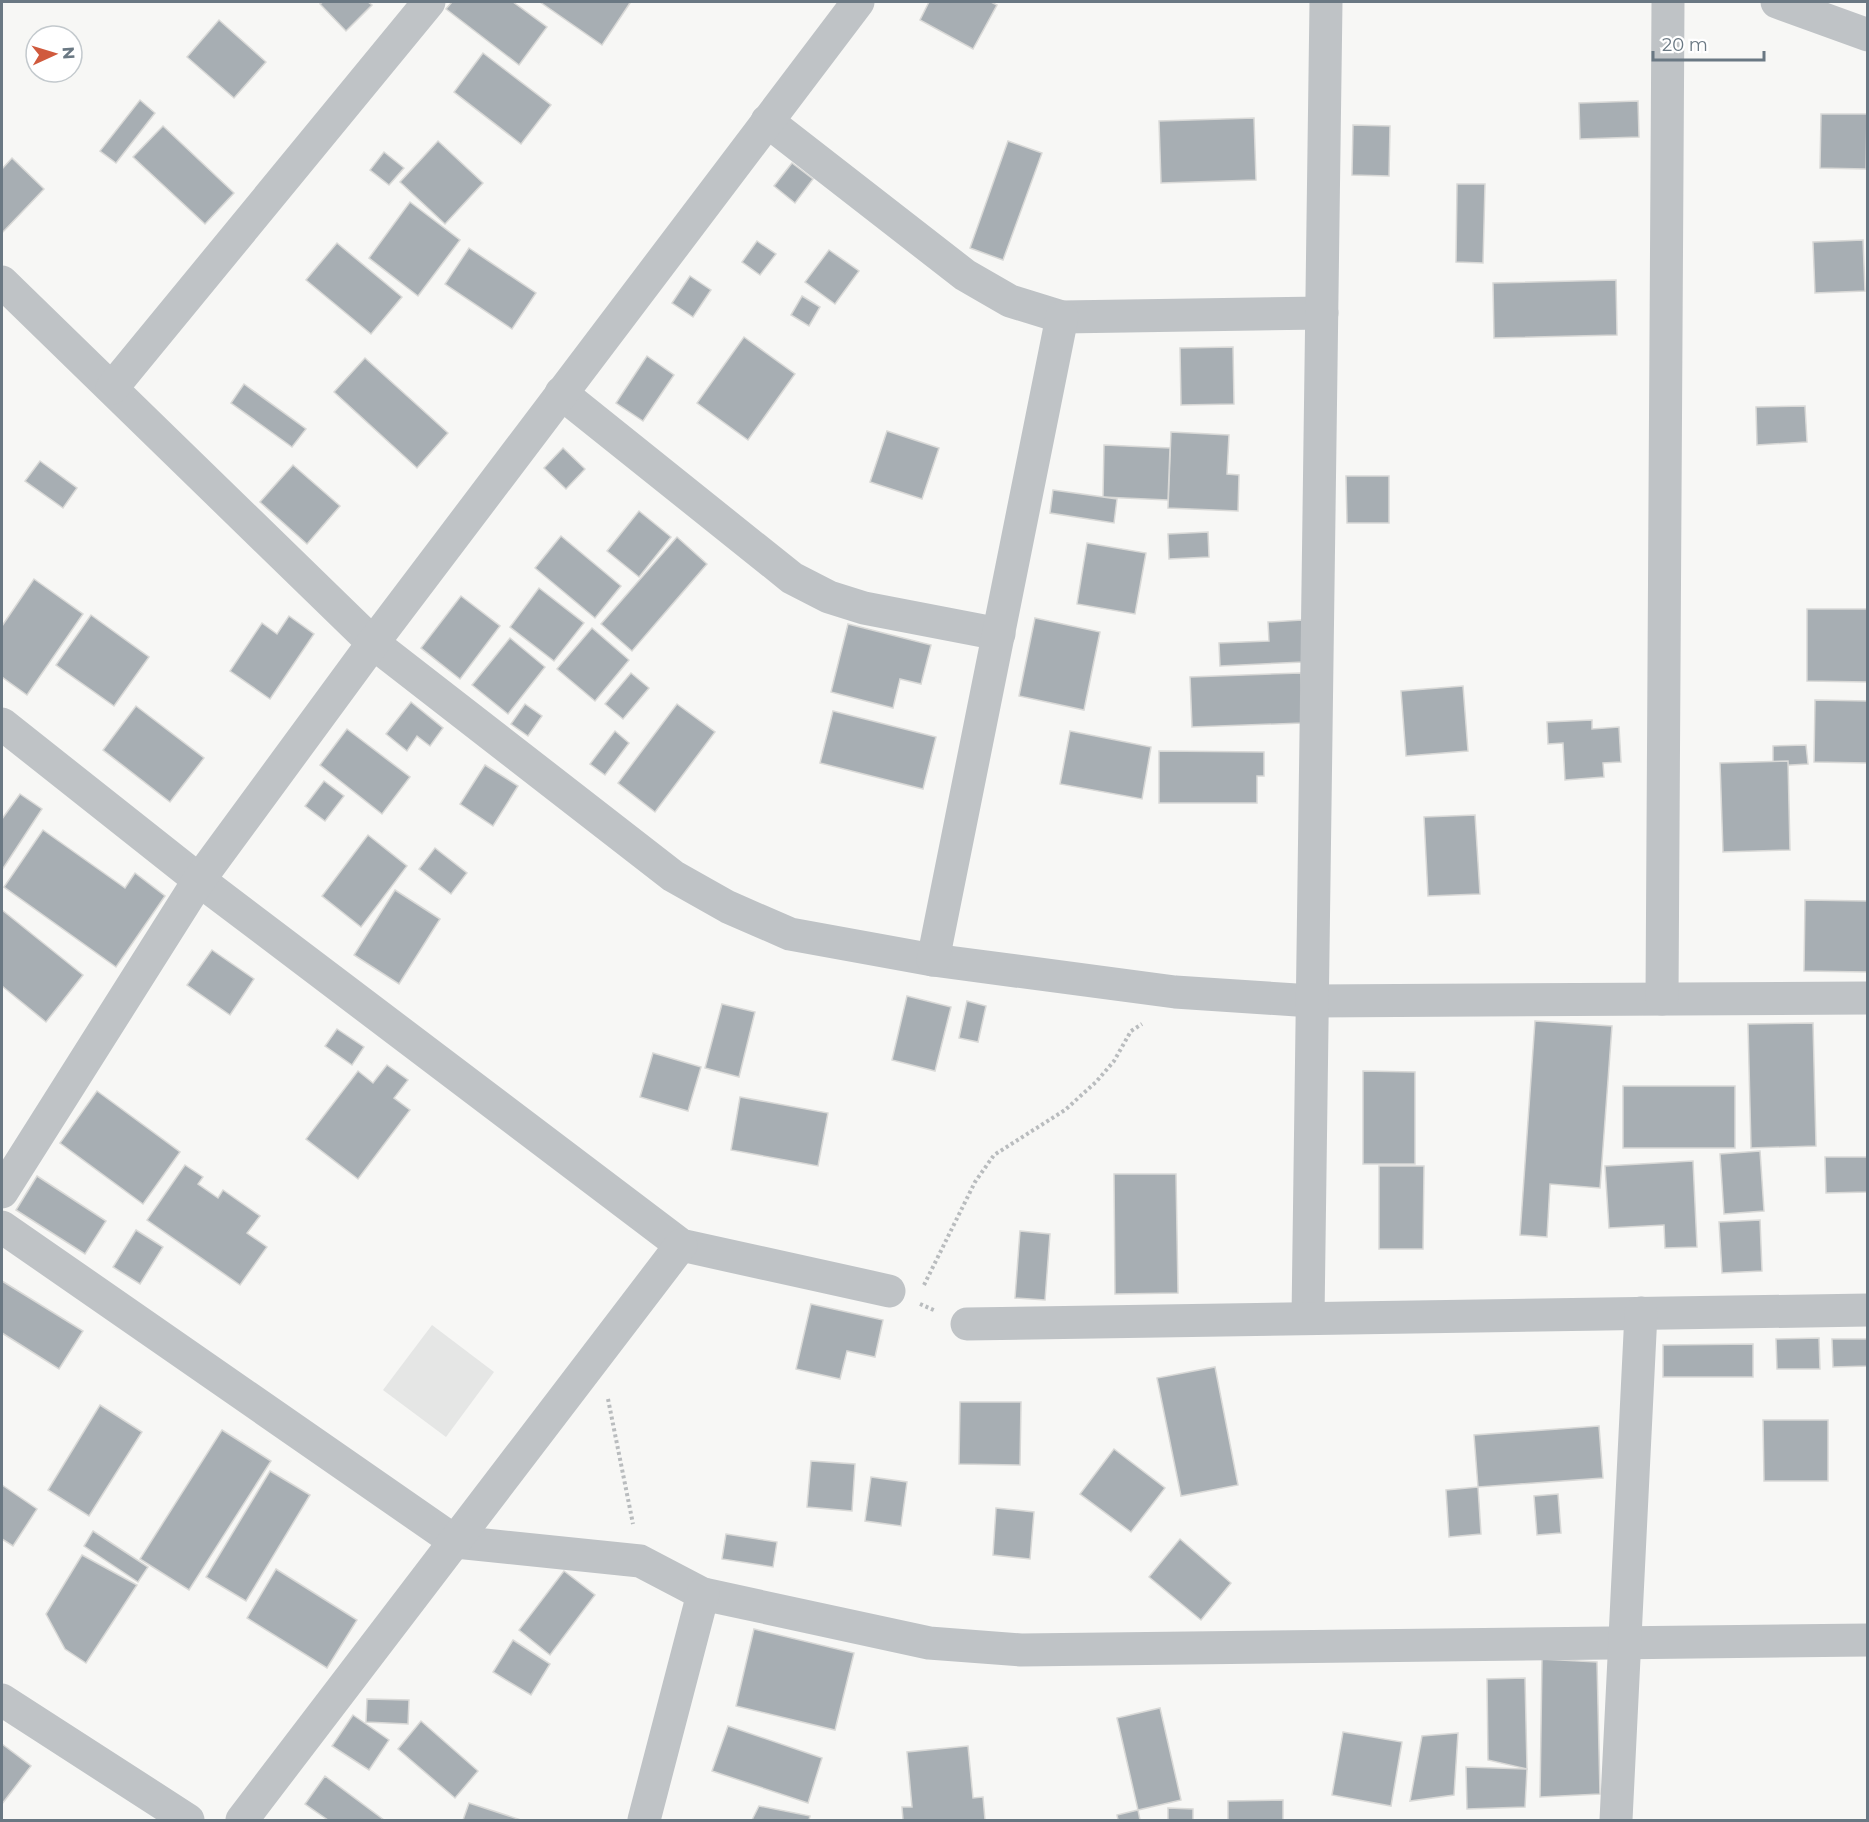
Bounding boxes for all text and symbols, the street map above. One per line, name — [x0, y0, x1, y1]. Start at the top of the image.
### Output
north arrow — [24, 24, 84, 84]
scale bar — [1653, 24, 1764, 62]
text: 20 m — [1662, 34, 1708, 56]
text: N — [59, 46, 78, 60]

